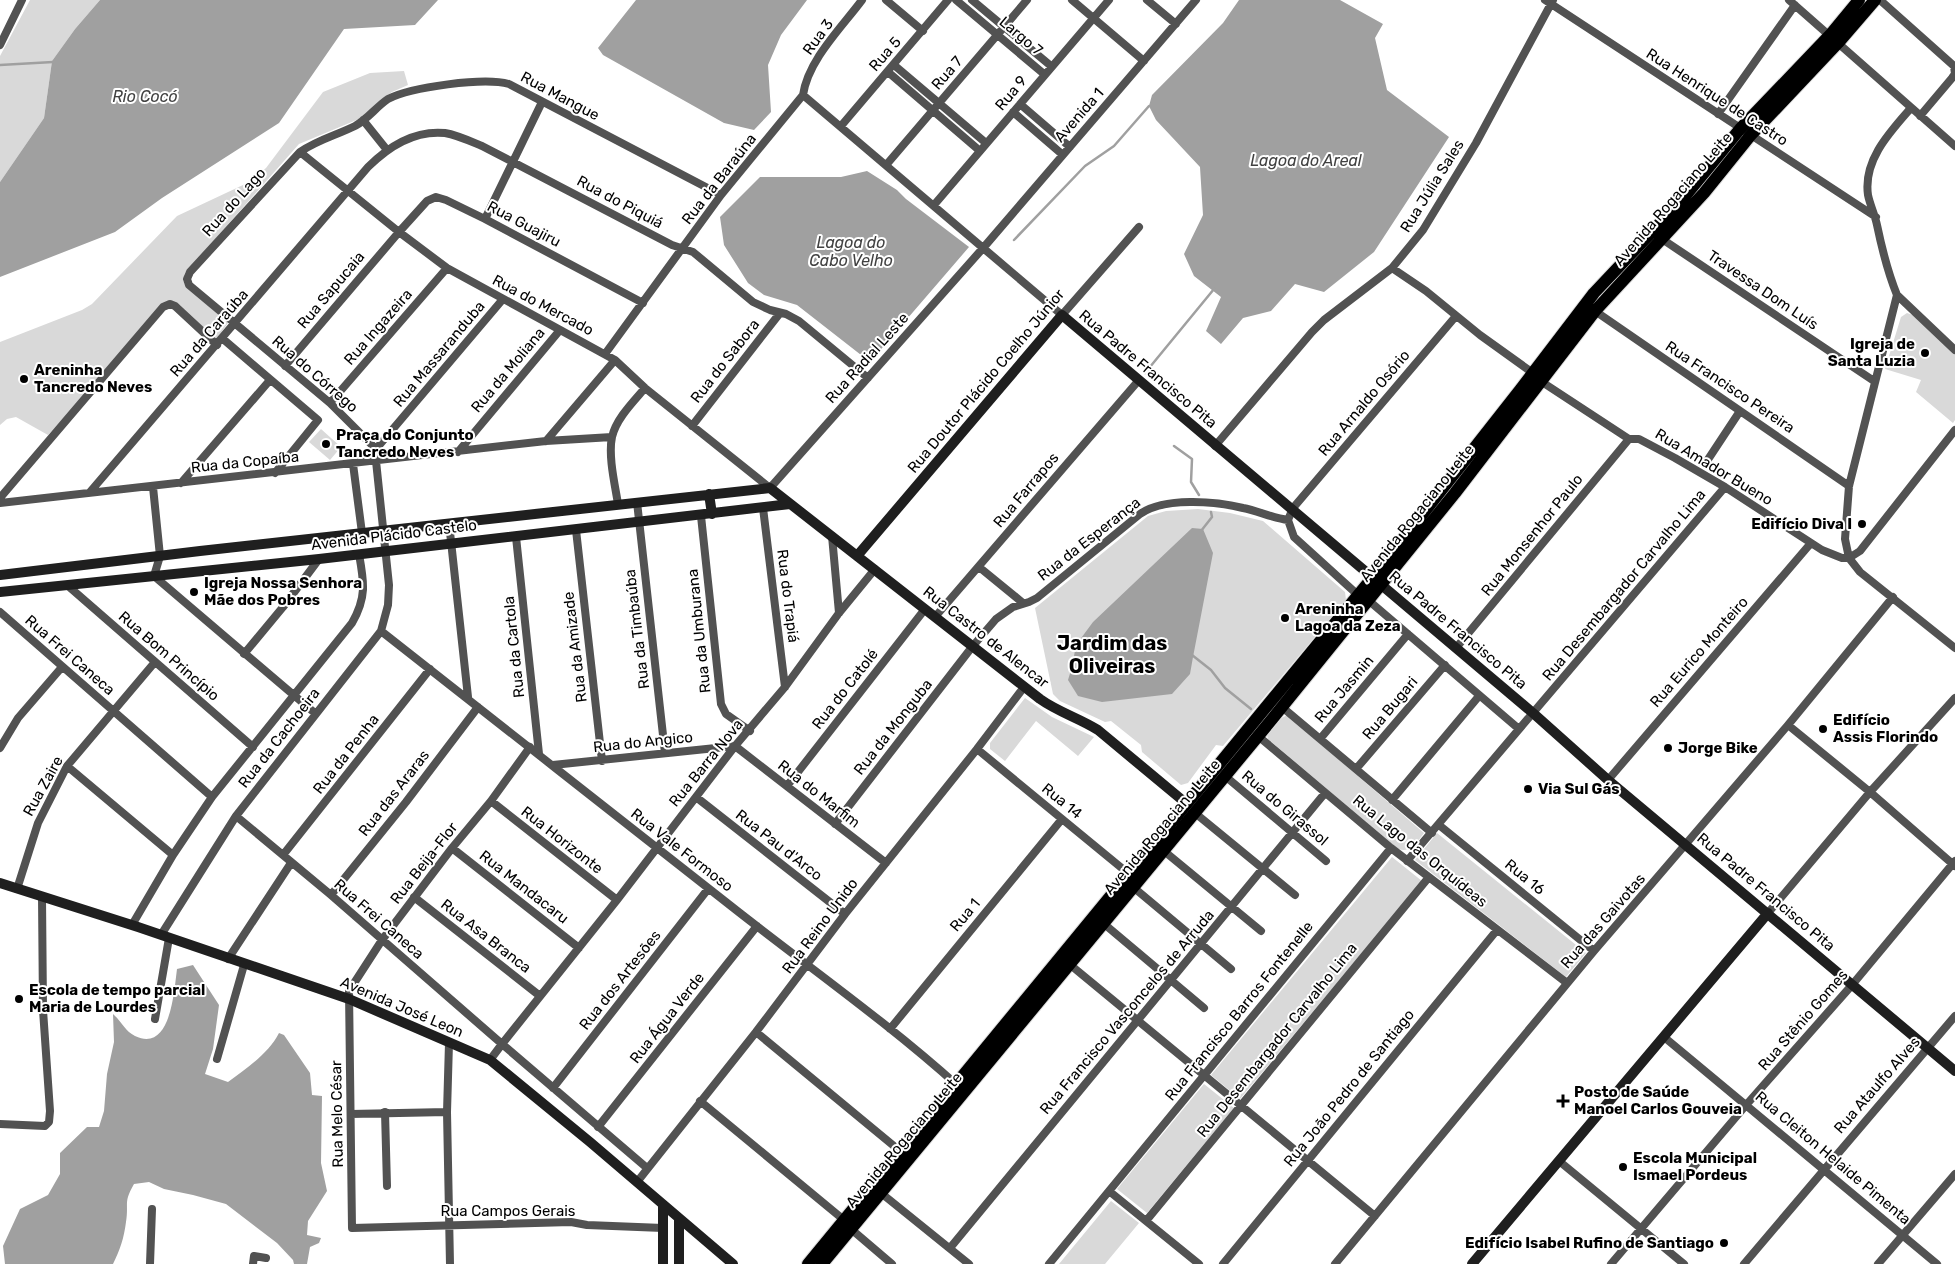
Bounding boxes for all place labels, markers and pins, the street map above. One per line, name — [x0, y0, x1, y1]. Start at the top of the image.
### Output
place label: Igreja de Santa Luzia — [1828, 335, 1915, 370]
marker: Igreja de Santa Luzia — [1919, 347, 1931, 359]
place label: Areninha Tancredo Neves — [34, 361, 152, 396]
marker: Areninha Tancredo Neves — [18, 373, 30, 385]
place label: Praça do Conjunto Tancredo Neves — [336, 426, 474, 461]
marker: Praça do Conjunto Tancredo Neves — [320, 438, 332, 450]
place label: Edifício Diva I — [1751, 515, 1852, 533]
marker: Edifício Diva I — [1856, 518, 1868, 530]
place label: Igreja Nossa Senhora Mãe dos Pobres — [204, 574, 362, 609]
marker: Igreja Nossa Senhora Mãe dos Pobres — [188, 586, 200, 598]
place label: Areninha Lagoa da Zeza — [1295, 600, 1401, 635]
marker: Areninha Lagoa da Zeza — [1279, 612, 1291, 624]
place label: Edifício Assis Florindo — [1833, 711, 1938, 746]
marker: Edifício Assis Florindo — [1817, 723, 1829, 735]
place label: Jorge Bike — [1678, 739, 1758, 757]
marker: Jorge Bike — [1662, 742, 1674, 754]
place label: Via Sul Gás — [1538, 780, 1620, 798]
marker: Via Sul Gás — [1522, 783, 1534, 795]
place label: Escola de tempo parcial Maria de Lourdes — [29, 981, 205, 1016]
marker: Escola de tempo parcial Maria de Lourdes — [13, 993, 25, 1005]
place label: Posto de Saúde Manoel Carlos Gouveia — [1574, 1083, 1742, 1118]
marker: Posto de Saúde Manoel Carlos Gouveia — [1556, 1094, 1570, 1108]
place label: Escola Municipal Ismael Pordeus — [1633, 1149, 1757, 1184]
marker: Escola Municipal Ismael Pordeus — [1617, 1161, 1629, 1173]
place label: Edifício Isabel Rufino de Santiago — [1465, 1234, 1714, 1252]
marker: Edifício Isabel Rufino de Santiago — [1718, 1237, 1730, 1249]

